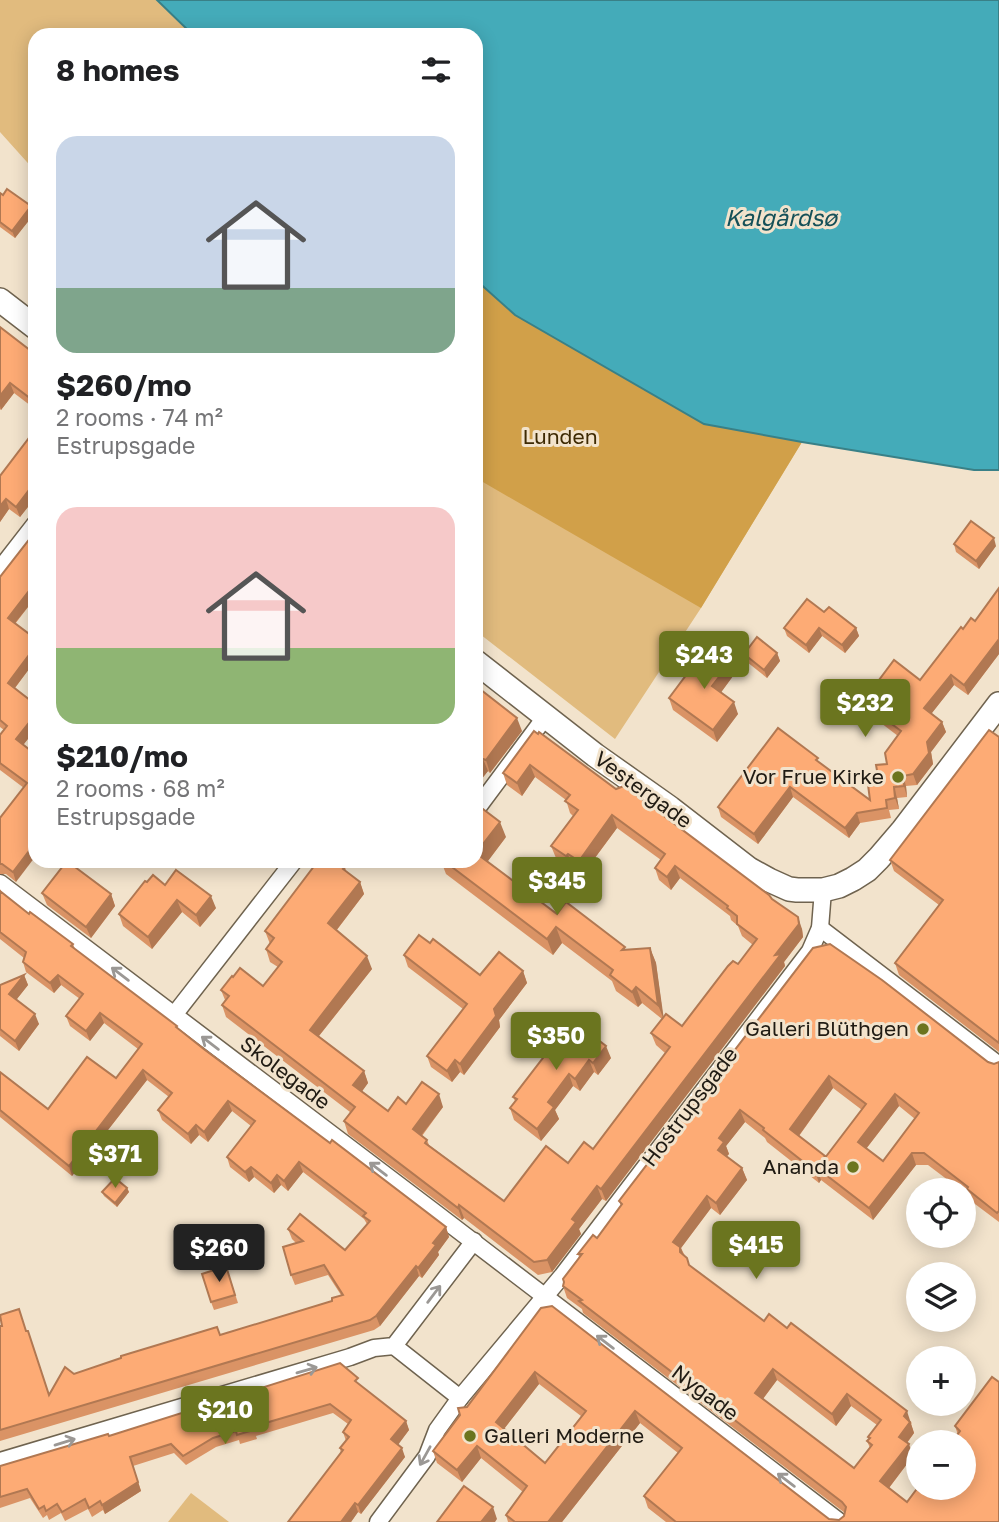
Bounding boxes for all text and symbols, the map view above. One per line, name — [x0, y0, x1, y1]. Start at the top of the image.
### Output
icon: filters — [417, 51, 455, 89]
text: 8 homes — [56, 52, 180, 88]
icon: home — [193, 182, 319, 308]
water label: Kalgårdsø — [725, 203, 839, 231]
text: $260/mo — [56, 367, 192, 403]
text: 2 rooms · 74 m² — [56, 403, 223, 431]
park label: Lunden — [522, 423, 598, 449]
text: Estrupsgade — [56, 431, 195, 459]
icon: home — [193, 553, 319, 679]
pin: $243 — [663, 632, 745, 691]
text: $243 — [675, 640, 733, 668]
pin: $232 — [824, 680, 906, 739]
text: $232 — [836, 688, 894, 716]
text: $210/mo — [56, 738, 188, 774]
street label: Vestergade — [590, 745, 698, 833]
place label: Vor Frue Kirke — [742, 763, 884, 789]
marker: Vor Frue Kirke — [890, 769, 906, 785]
text: 2 rooms · 68 m² — [56, 774, 225, 802]
text: Estrupsgade — [56, 802, 195, 830]
pin: $345 — [516, 858, 598, 917]
text: $345 — [528, 866, 586, 894]
one-way arrow — [111, 966, 129, 981]
pin: $350 — [515, 1012, 597, 1072]
place label: Galleri Blüthgen — [745, 1015, 909, 1041]
text: $350 — [527, 1021, 585, 1049]
marker: Galleri Blüthgen — [915, 1021, 931, 1037]
street label: Skolegade — [235, 1030, 336, 1114]
one-way arrow — [201, 1036, 220, 1051]
street label: Hostrupsgade — [636, 1042, 743, 1171]
pin: $371 — [74, 1130, 156, 1190]
text: $371 — [88, 1139, 142, 1167]
place label: Ananda — [762, 1153, 839, 1179]
marker: Ananda — [845, 1159, 861, 1175]
one-way arrow — [370, 1162, 388, 1177]
map controls — [906, 1178, 976, 1500]
button: locate — [906, 1178, 976, 1248]
pin: $415 — [715, 1222, 797, 1281]
pin: $260 — [178, 1224, 260, 1284]
text: $415 — [728, 1230, 784, 1258]
text: $260 — [190, 1233, 249, 1261]
button: layers — [906, 1262, 976, 1332]
one-way arrow — [426, 1285, 441, 1304]
one-way arrow — [596, 1335, 614, 1350]
button: + — [906, 1346, 976, 1416]
street label: Nygade — [667, 1359, 744, 1426]
one-way arrow — [296, 1362, 318, 1375]
pin: $210 — [184, 1386, 266, 1446]
text: $210 — [197, 1395, 253, 1423]
place label: Galleri Moderne — [484, 1422, 644, 1448]
marker: Galleri Moderne — [462, 1428, 478, 1444]
button: − — [906, 1430, 976, 1500]
one-way arrow — [54, 1434, 76, 1447]
one-way arrow — [418, 1446, 432, 1466]
one-way arrow — [777, 1473, 795, 1488]

